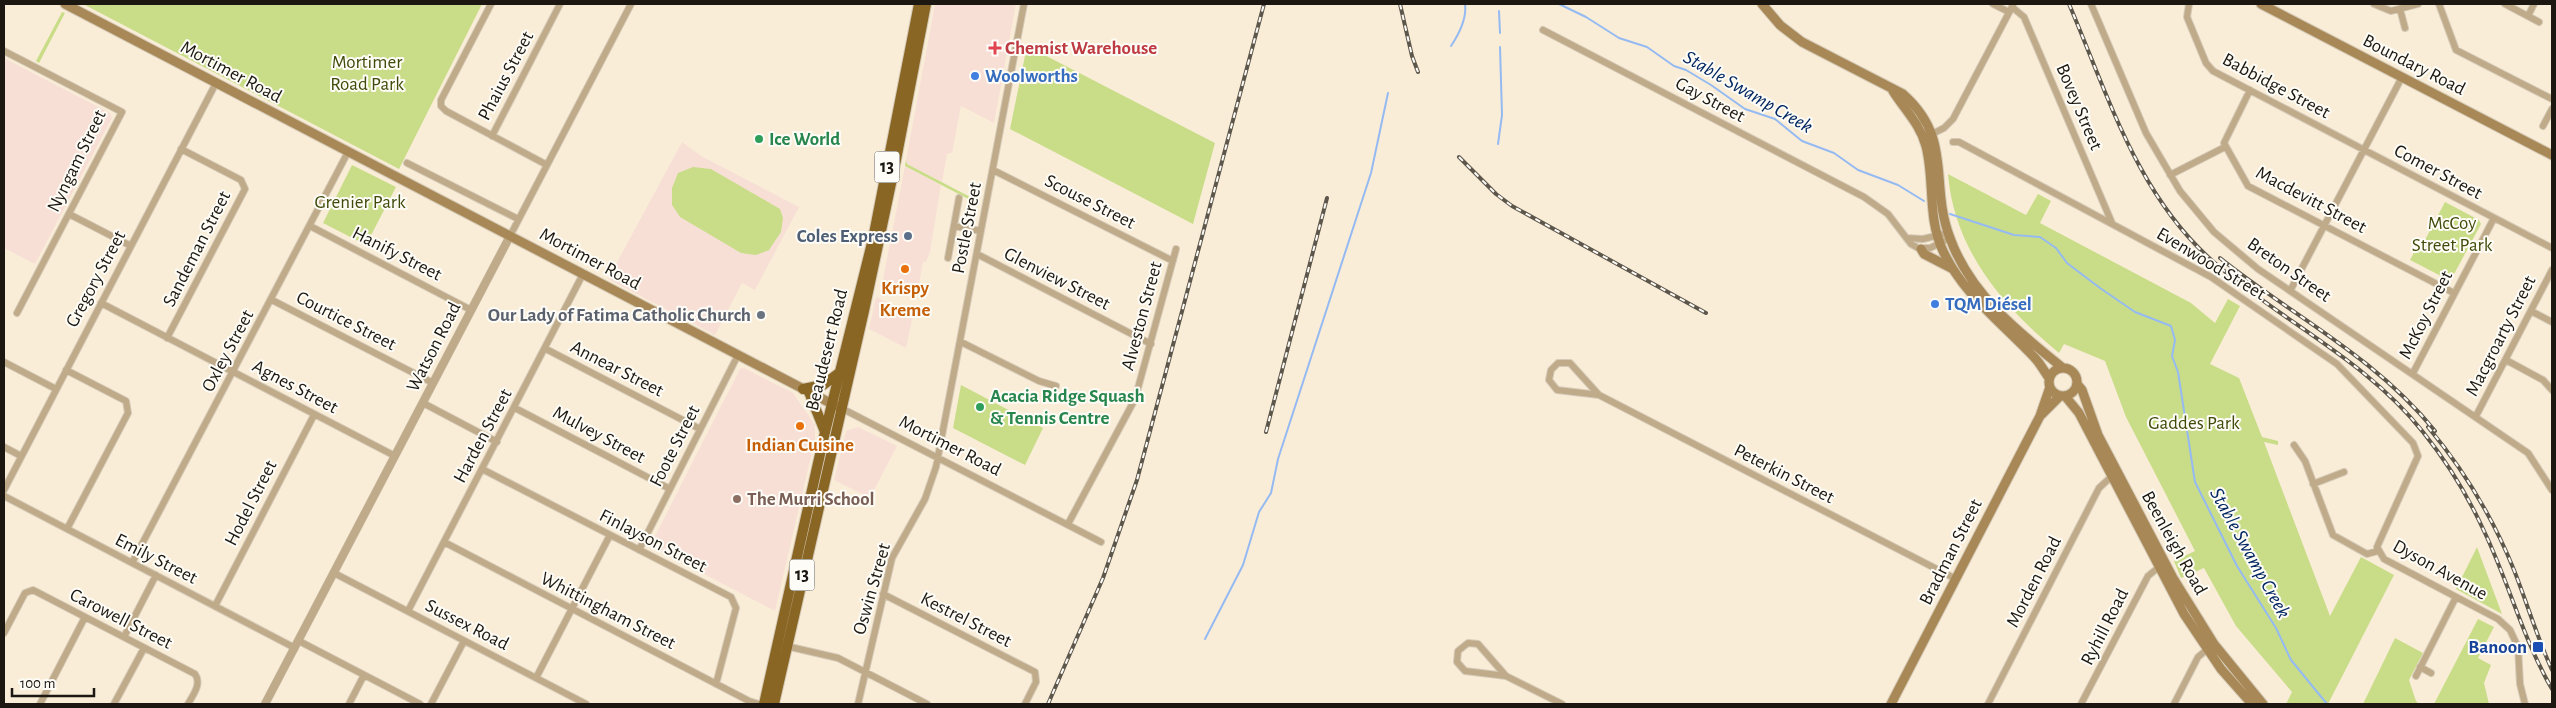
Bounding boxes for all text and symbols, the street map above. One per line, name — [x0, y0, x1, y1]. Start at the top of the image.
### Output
street label: Phaius Street — [475, 28, 537, 124]
street label: Boundary Road — [2360, 31, 2469, 99]
street label: Mortimer Road — [177, 37, 285, 107]
place label: Chemist Warehouse — [1005, 39, 1157, 58]
marker: Chemist Warehouse — [989, 42, 1001, 54]
water label: Stable Swamp Creek — [1680, 47, 1816, 137]
street label: Babbidge Street — [2219, 50, 2333, 122]
park label: Mortimer Road Park — [330, 53, 404, 94]
street label: Bovey Street — [2052, 61, 2106, 153]
place label: Woolworths — [985, 67, 1078, 86]
marker: Woolworths — [969, 70, 981, 82]
street label: Gay Street — [1672, 74, 1748, 126]
street label: Nyngam Street — [44, 107, 110, 215]
place label: Ice World — [769, 130, 840, 149]
marker: Ice World — [753, 133, 765, 145]
street label: Comer Street — [2391, 141, 2485, 203]
road number: 13 — [874, 152, 900, 182]
street label: Macdevitt Street — [2253, 163, 2369, 237]
street label: Scouse Street — [1042, 171, 1138, 233]
street label: Postle Street — [949, 181, 985, 275]
street label: Sandeman Street — [160, 188, 234, 310]
park label: Grenier Park — [314, 193, 406, 212]
park label: McCoy Street Park — [2412, 214, 2493, 255]
street label: Hanify Street — [349, 223, 445, 285]
street label: Mortimer Road — [536, 224, 644, 294]
street label: Evenwood Street — [2153, 224, 2269, 304]
place label: Coles Express — [797, 227, 898, 246]
street label: Gregory Street — [63, 228, 129, 330]
marker: Coles Express — [902, 230, 914, 242]
street label: Breton Street — [2244, 234, 2334, 306]
street label: Glenview Street — [1001, 244, 1113, 314]
street label: Alveston Street — [1118, 260, 1166, 372]
marker: Krispy Kreme — [899, 263, 911, 275]
street label: McKoy Street — [2396, 268, 2456, 362]
street label: Macgroarty Street — [2462, 273, 2540, 399]
place label: Krispy Kreme — [880, 279, 930, 320]
street label: Beaudesert Road — [803, 287, 851, 413]
street label: Courtice Street — [293, 288, 399, 354]
place label: TQM Diésel — [1945, 295, 2032, 314]
marker: TQM Diésel — [1929, 298, 1941, 310]
street label: Watson Road — [403, 299, 465, 395]
place label: Our Lady of Fatima Catholic Church — [488, 306, 751, 325]
street label: Oxley Street — [199, 307, 257, 395]
marker: Our Lady of Fatima Catholic Church — [755, 309, 767, 321]
street label: Annear Street — [567, 337, 667, 401]
street label: Agnes Street — [249, 357, 341, 417]
street label: Harden Street — [450, 386, 516, 486]
place label: Acacia Ridge Squash & Tennis Centre — [990, 387, 1145, 428]
marker: Acacia Ridge Squash & Tennis Centre — [974, 401, 986, 413]
street label: Foote Street — [646, 402, 704, 490]
street label: Mulvey Street — [550, 403, 648, 467]
street label: Mortimer Road — [896, 412, 1004, 480]
park label: Gaddes Park — [2148, 414, 2240, 433]
marker: Indian Cuisine — [794, 420, 806, 432]
place label: Indian Cuisine — [746, 436, 854, 455]
street label: Peterkin Street — [1731, 441, 1837, 507]
street label: Hodel Street — [221, 457, 281, 549]
water label: Stable Swamp Creek — [2206, 484, 2294, 622]
street label: Beenleigh Road — [2138, 488, 2210, 598]
place label: The Murri School — [747, 490, 875, 509]
marker: The Murri School — [731, 493, 743, 505]
street label: Bradman Street — [1916, 496, 1986, 608]
street label: Finlayson Street — [596, 506, 710, 576]
street label: Emily Street — [112, 530, 200, 588]
street label: Morden Road — [2003, 533, 2065, 631]
street label: Dyson Avenue — [2390, 536, 2490, 604]
street label: Oswin Street — [850, 541, 894, 637]
road number: 13 — [790, 560, 814, 590]
street label: Whittingham Street — [538, 569, 678, 653]
street label: Carowell Street — [67, 585, 175, 653]
street label: Ryhill Road — [2078, 586, 2132, 668]
street label: Kestrel Street — [917, 589, 1015, 651]
street label: Sussex Road — [422, 596, 512, 654]
place label: Banoon — [2468, 638, 2527, 657]
marker: Banoon — [2531, 640, 2545, 654]
scale bar — [12, 666, 95, 698]
text: 100 m — [20, 676, 55, 691]

